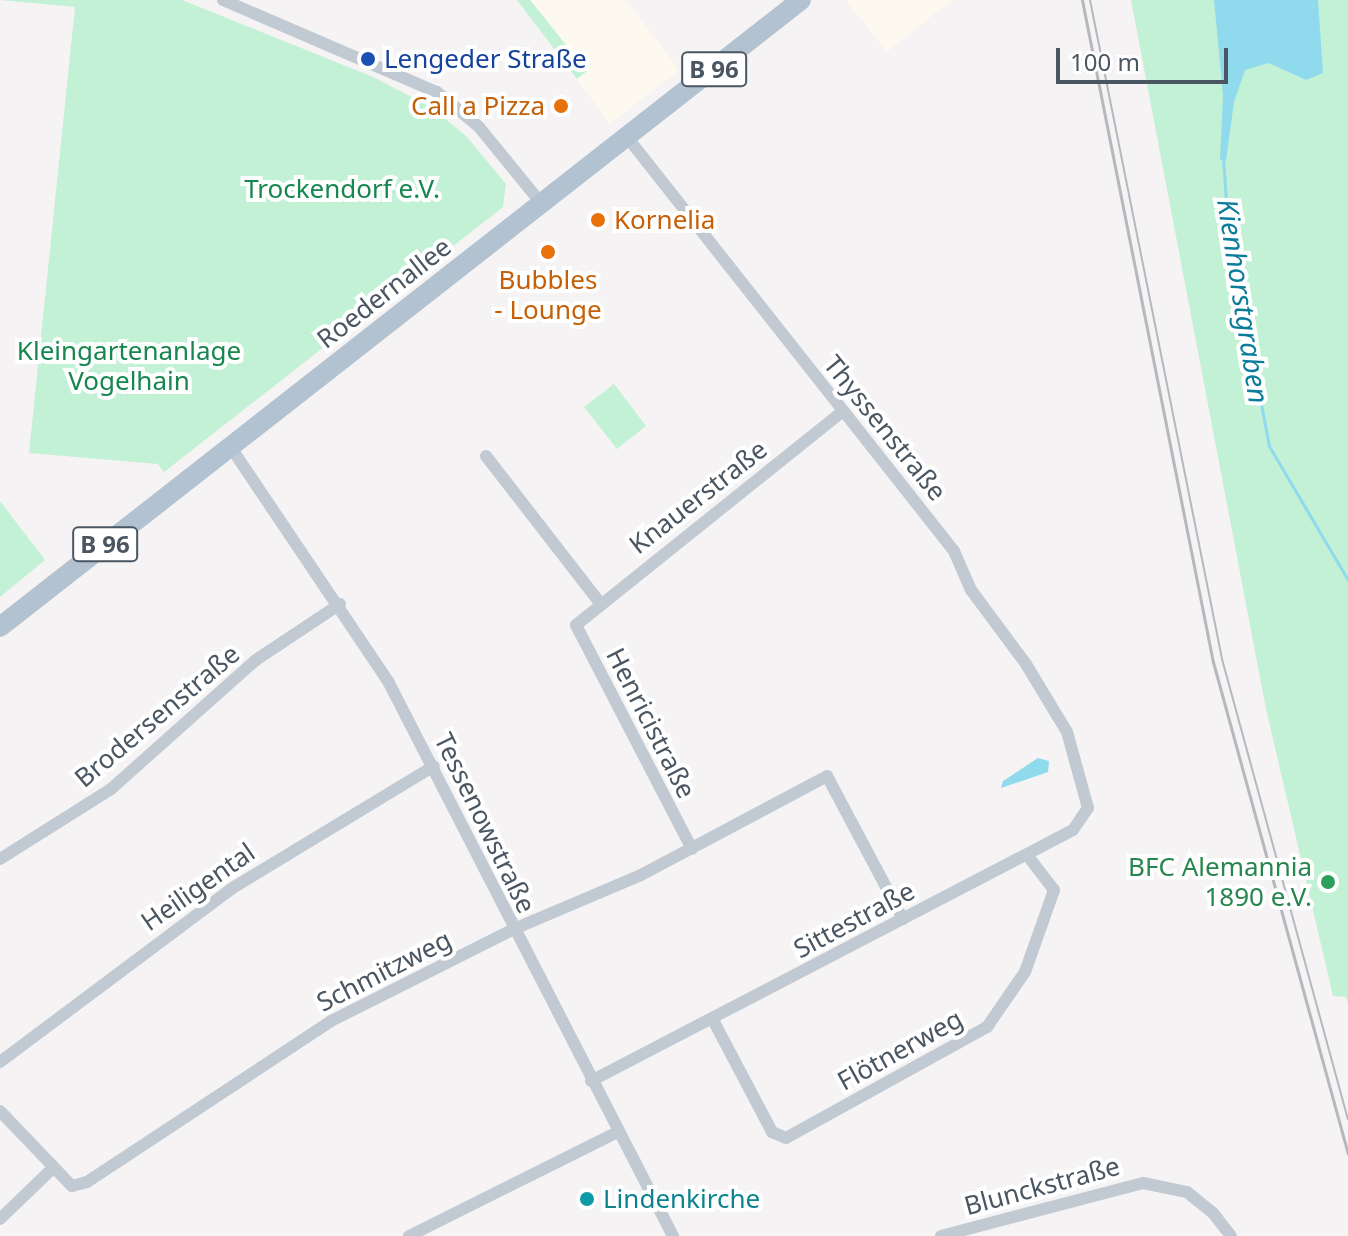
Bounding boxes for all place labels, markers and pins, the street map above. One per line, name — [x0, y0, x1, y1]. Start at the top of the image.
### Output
place label: Lengeder Straße — [384, 43, 587, 75]
marker: Lengeder Straße — [359, 50, 377, 68]
place label: Call a Pizza — [411, 90, 545, 122]
marker: Call a Pizza — [552, 97, 570, 115]
place label: Kornelia — [614, 204, 715, 236]
marker: Kornelia — [589, 211, 607, 229]
marker: Bubbles - Lounge — [539, 243, 557, 261]
place label: Bubbles - Lounge — [494, 264, 602, 326]
place label: BFC Alemannia 1890 e.V. — [1128, 851, 1312, 912]
marker: BFC Alemannia 1890 e.V. — [1319, 873, 1337, 891]
place label: Lindenkirche — [603, 1183, 760, 1215]
marker: Lindenkirche — [578, 1190, 596, 1208]

